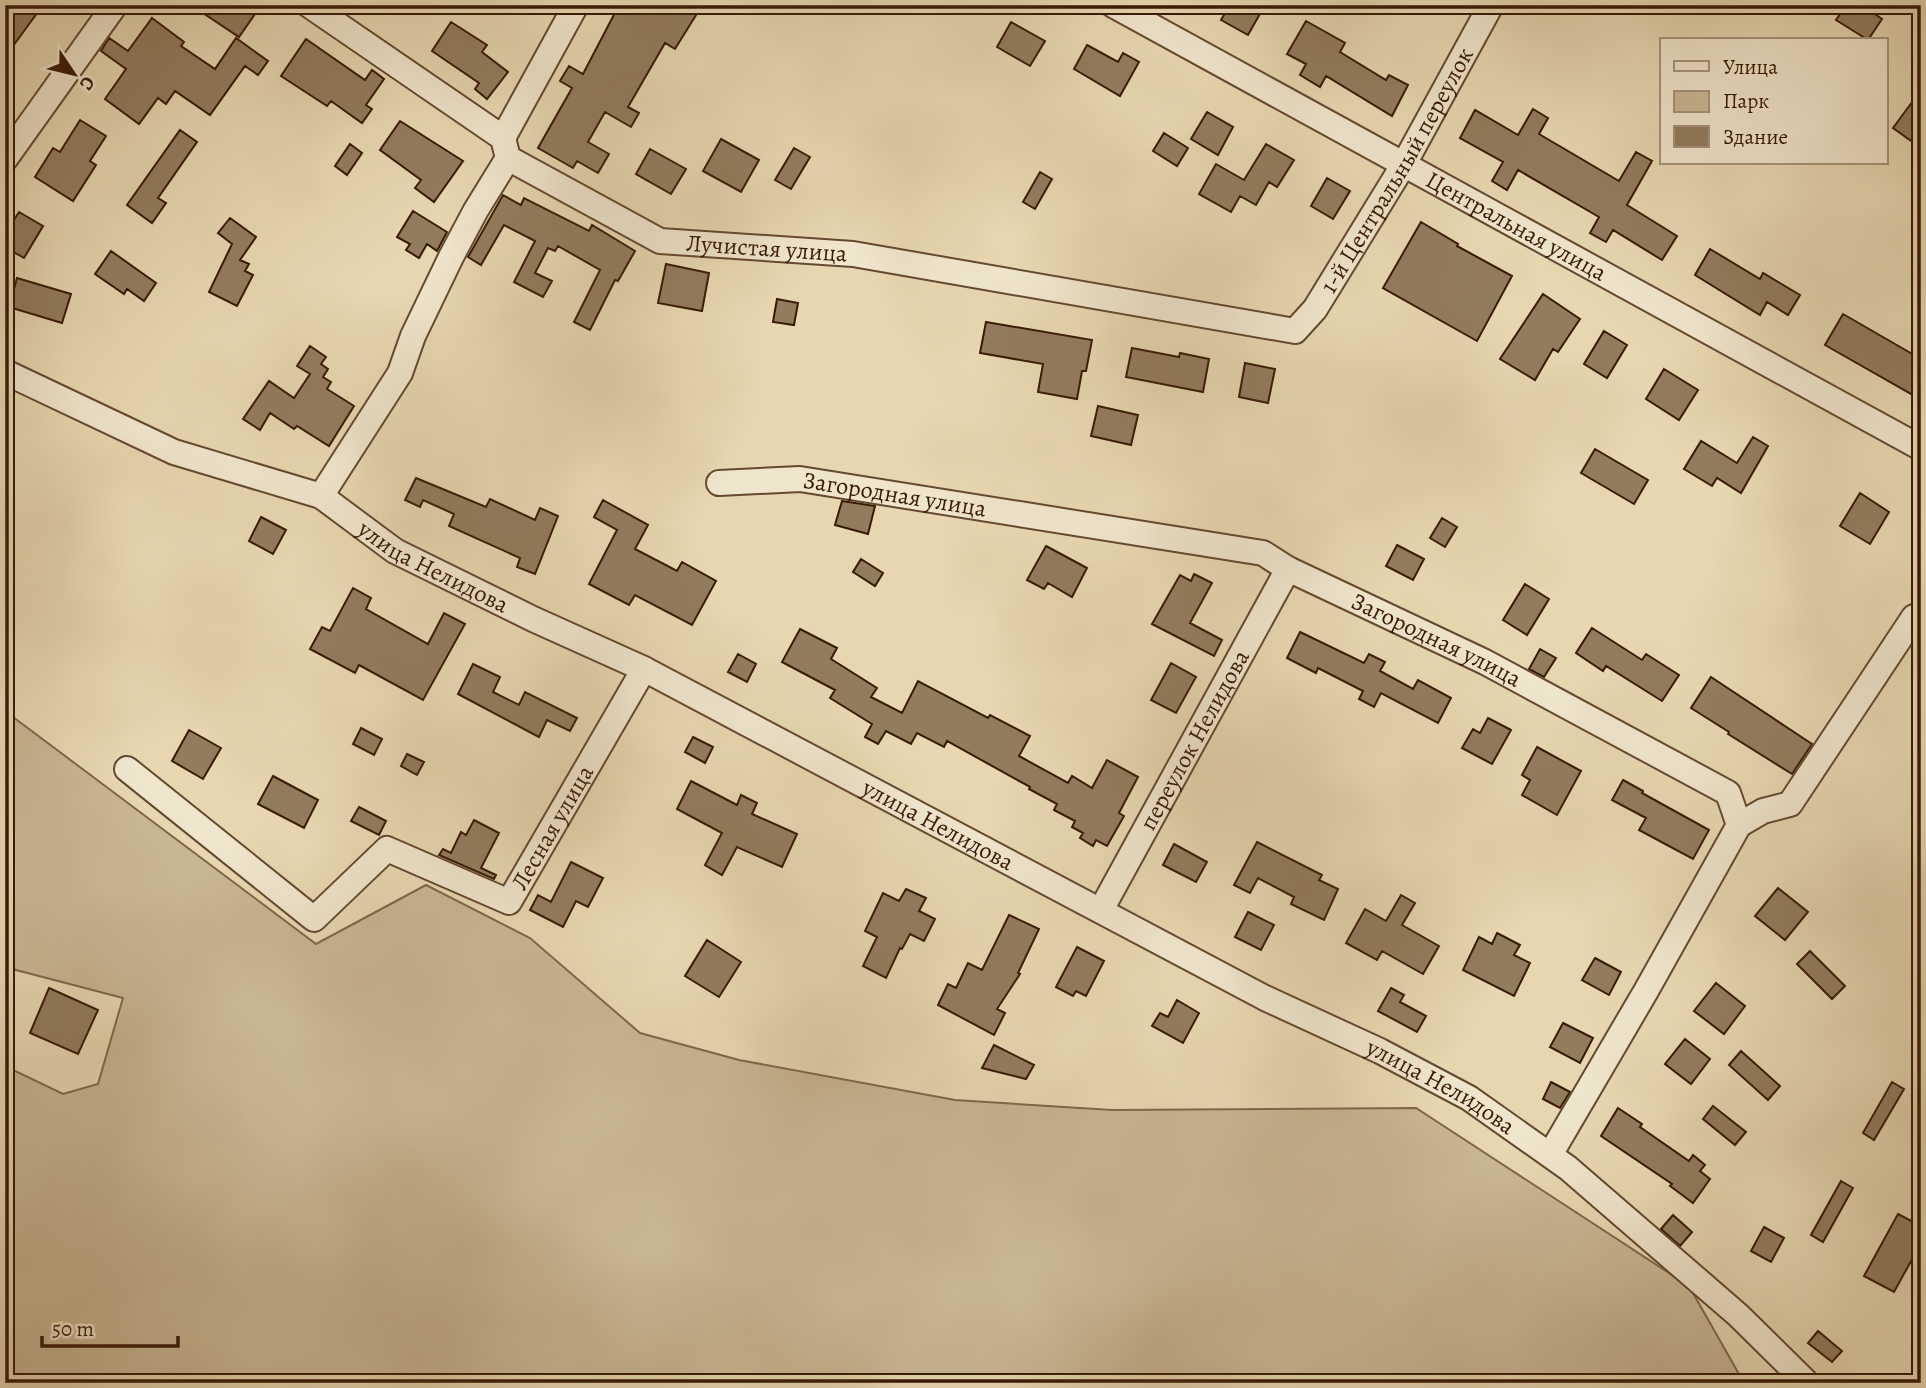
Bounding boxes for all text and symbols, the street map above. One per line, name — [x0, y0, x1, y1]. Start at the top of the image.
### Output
north arrow — [38, 38, 108, 108]
legend — [1660, 38, 1888, 164]
street label: 1-й Центральный переулок — [1313, 42, 1481, 299]
text: Улица — [1723, 53, 1778, 81]
text: С — [73, 71, 101, 95]
text: Парк — [1723, 87, 1769, 115]
text: Здание — [1723, 123, 1788, 151]
street label: Центральная улица — [1420, 164, 1612, 289]
street label: Лучистая улица — [685, 227, 848, 270]
street label: Загородная улица — [801, 464, 989, 525]
street label: улица Нелидова — [351, 512, 514, 621]
street label: Загородная улица — [1346, 585, 1527, 695]
street label: переулок Нелидова — [1132, 644, 1257, 836]
street label: Лесная улица — [503, 759, 601, 896]
street label: улица Нелидова — [856, 771, 1019, 878]
street label: улица Нелидова — [1360, 1031, 1522, 1142]
scale bar — [42, 1304, 178, 1348]
text: 50 m — [52, 1315, 94, 1343]

